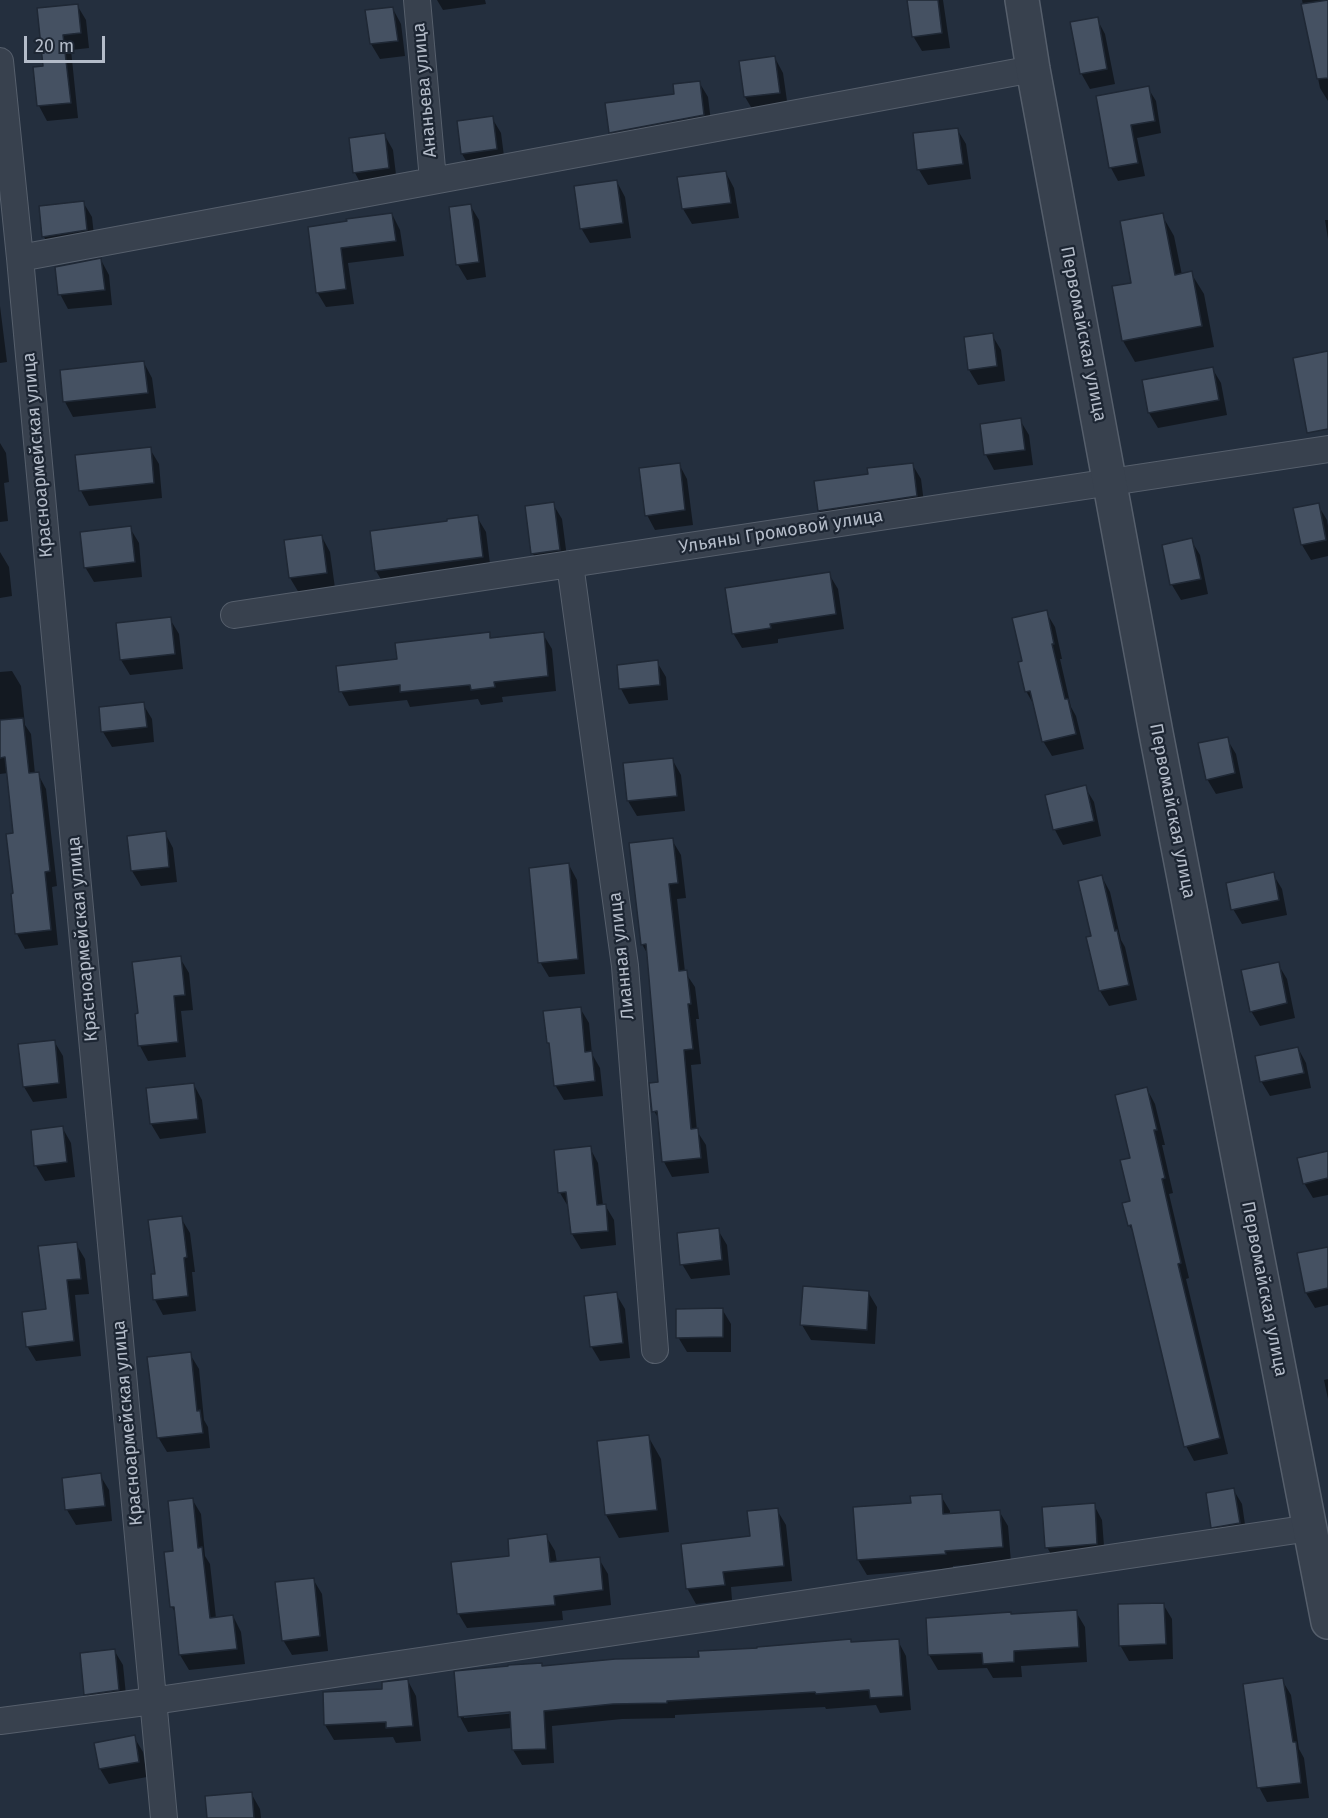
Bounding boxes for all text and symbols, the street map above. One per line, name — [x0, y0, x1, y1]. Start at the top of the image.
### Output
street label: Ананьева улица — [408, 22, 442, 158]
scale bar — [27, 24, 108, 62]
text: 20 m — [35, 35, 74, 57]
street label: Первомайская улица — [1055, 244, 1111, 424]
street label: Красноармейская улица — [18, 351, 58, 559]
street label: Ульяны Громовой улица — [677, 505, 885, 559]
street label: Первомайская улица — [1144, 721, 1200, 901]
street label: Красноармейская улица — [63, 835, 103, 1043]
street label: Лианная улица — [605, 891, 639, 1021]
street label: Первомайская улица — [1236, 1199, 1292, 1379]
street label: Красноармейская улица — [108, 1319, 148, 1527]

